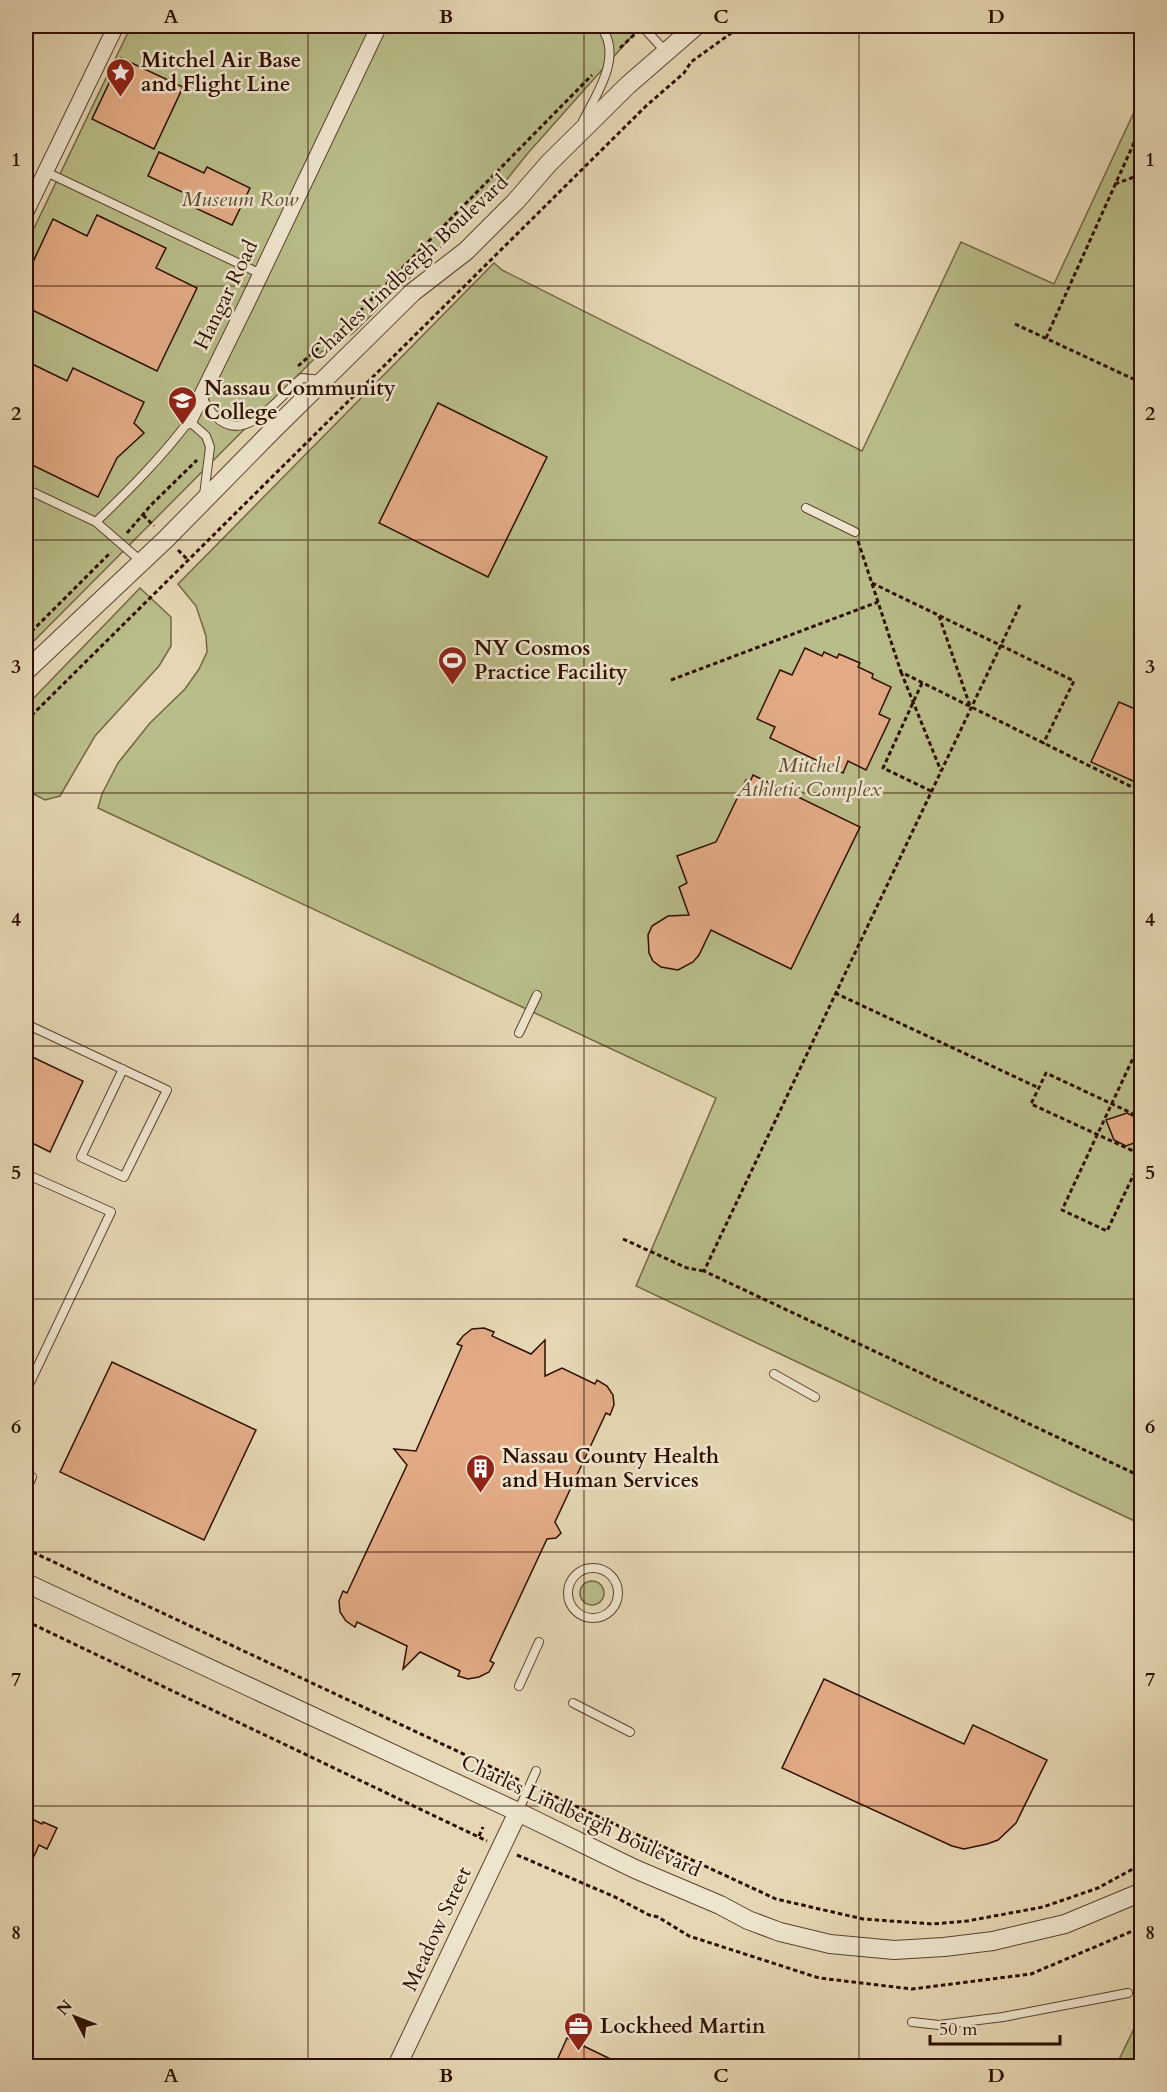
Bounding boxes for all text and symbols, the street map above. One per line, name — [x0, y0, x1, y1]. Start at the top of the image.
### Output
text: A — [163, 3, 179, 30]
text: B — [439, 3, 453, 30]
text: C — [713, 3, 729, 30]
text: D — [987, 3, 1005, 30]
place label: Mitchel Air Base and Flight Line — [141, 46, 301, 99]
place icon: Mitchel Air Base and Flight Line — [104, 56, 136, 98]
text: 1 — [11, 146, 21, 173]
text: 1 — [1145, 146, 1155, 173]
street label: Charles Lindbergh Boulevard — [303, 168, 515, 368]
park label: Museum Row — [182, 185, 299, 214]
street label: Hangar Road — [187, 235, 265, 355]
place label: Nassau Community College — [204, 374, 396, 427]
school or university icon: Nassau Community College — [167, 384, 199, 426]
text: 2 — [11, 400, 21, 427]
text: 2 — [1145, 400, 1155, 427]
place label: NY Cosmos Practice Facility — [474, 634, 628, 687]
sports icon: NY Cosmos Practice Facility — [437, 644, 469, 686]
text: 3 — [11, 653, 21, 680]
text: 3 — [1145, 653, 1155, 680]
park label: Mitchel Athletic Complex — [736, 751, 882, 804]
text: 4 — [11, 906, 21, 933]
text: 4 — [1145, 906, 1155, 933]
text: 5 — [11, 1159, 21, 1186]
text: 5 — [1145, 1159, 1155, 1186]
text: 6 — [11, 1413, 21, 1440]
text: 6 — [1145, 1413, 1155, 1440]
place label: Nassau County Health and Human Services — [502, 1442, 719, 1495]
building icon: Nassau County Health and Human Services — [465, 1452, 497, 1494]
text: 7 — [11, 1666, 21, 1693]
text: 7 — [1145, 1666, 1155, 1693]
street label: Charles Lindbergh Boulevard — [456, 1748, 706, 1884]
street label: Meadow Street — [396, 1862, 479, 1996]
text: 8 — [11, 1919, 21, 1946]
text: 8 — [1145, 1919, 1155, 1946]
north arrow — [45, 1987, 105, 2047]
text: N — [52, 1995, 77, 2020]
scale bar — [930, 2008, 1060, 2046]
office icon: Lockheed Martin — [563, 2010, 595, 2052]
place label: Lockheed Martin — [600, 2012, 766, 2041]
text: 50 m — [939, 2017, 978, 2042]
text: A — [163, 2062, 179, 2089]
text: B — [439, 2062, 453, 2089]
text: C — [713, 2062, 729, 2089]
text: D — [987, 2062, 1005, 2089]

